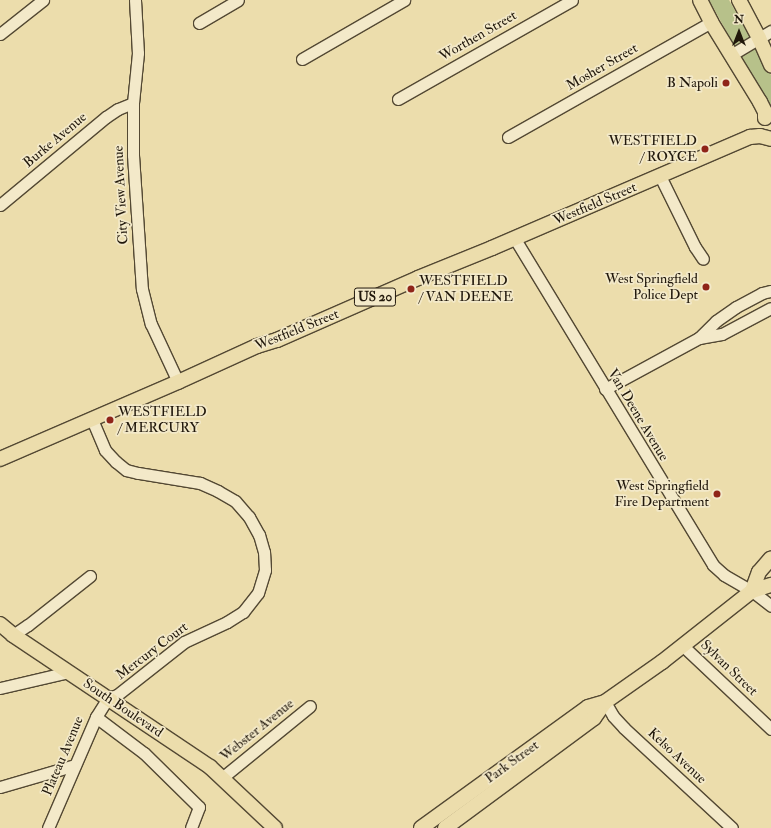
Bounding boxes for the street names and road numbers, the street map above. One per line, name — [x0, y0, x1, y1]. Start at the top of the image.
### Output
street label: Worthen Street — [436, 7, 520, 65]
street label: Mosher Street — [563, 40, 641, 94]
street label: Burke Avenue — [20, 109, 90, 171]
street label: City View Avenue — [110, 145, 132, 245]
street label: Westfield Street — [551, 179, 639, 229]
road number: US 20 — [353, 286, 397, 308]
street label: Westfield Street — [253, 306, 341, 354]
street label: Van Deene Avenue — [604, 366, 672, 464]
street label: Mercury Court — [113, 619, 191, 683]
street label: Sylvan Street — [697, 637, 761, 699]
street label: South Boulevard — [80, 675, 166, 741]
street label: Webster Avenue — [217, 695, 297, 765]
street label: Plateau Avenue — [39, 714, 87, 798]
street label: Kelso Avenue — [644, 725, 710, 787]
street label: Park Street — [482, 737, 542, 787]

